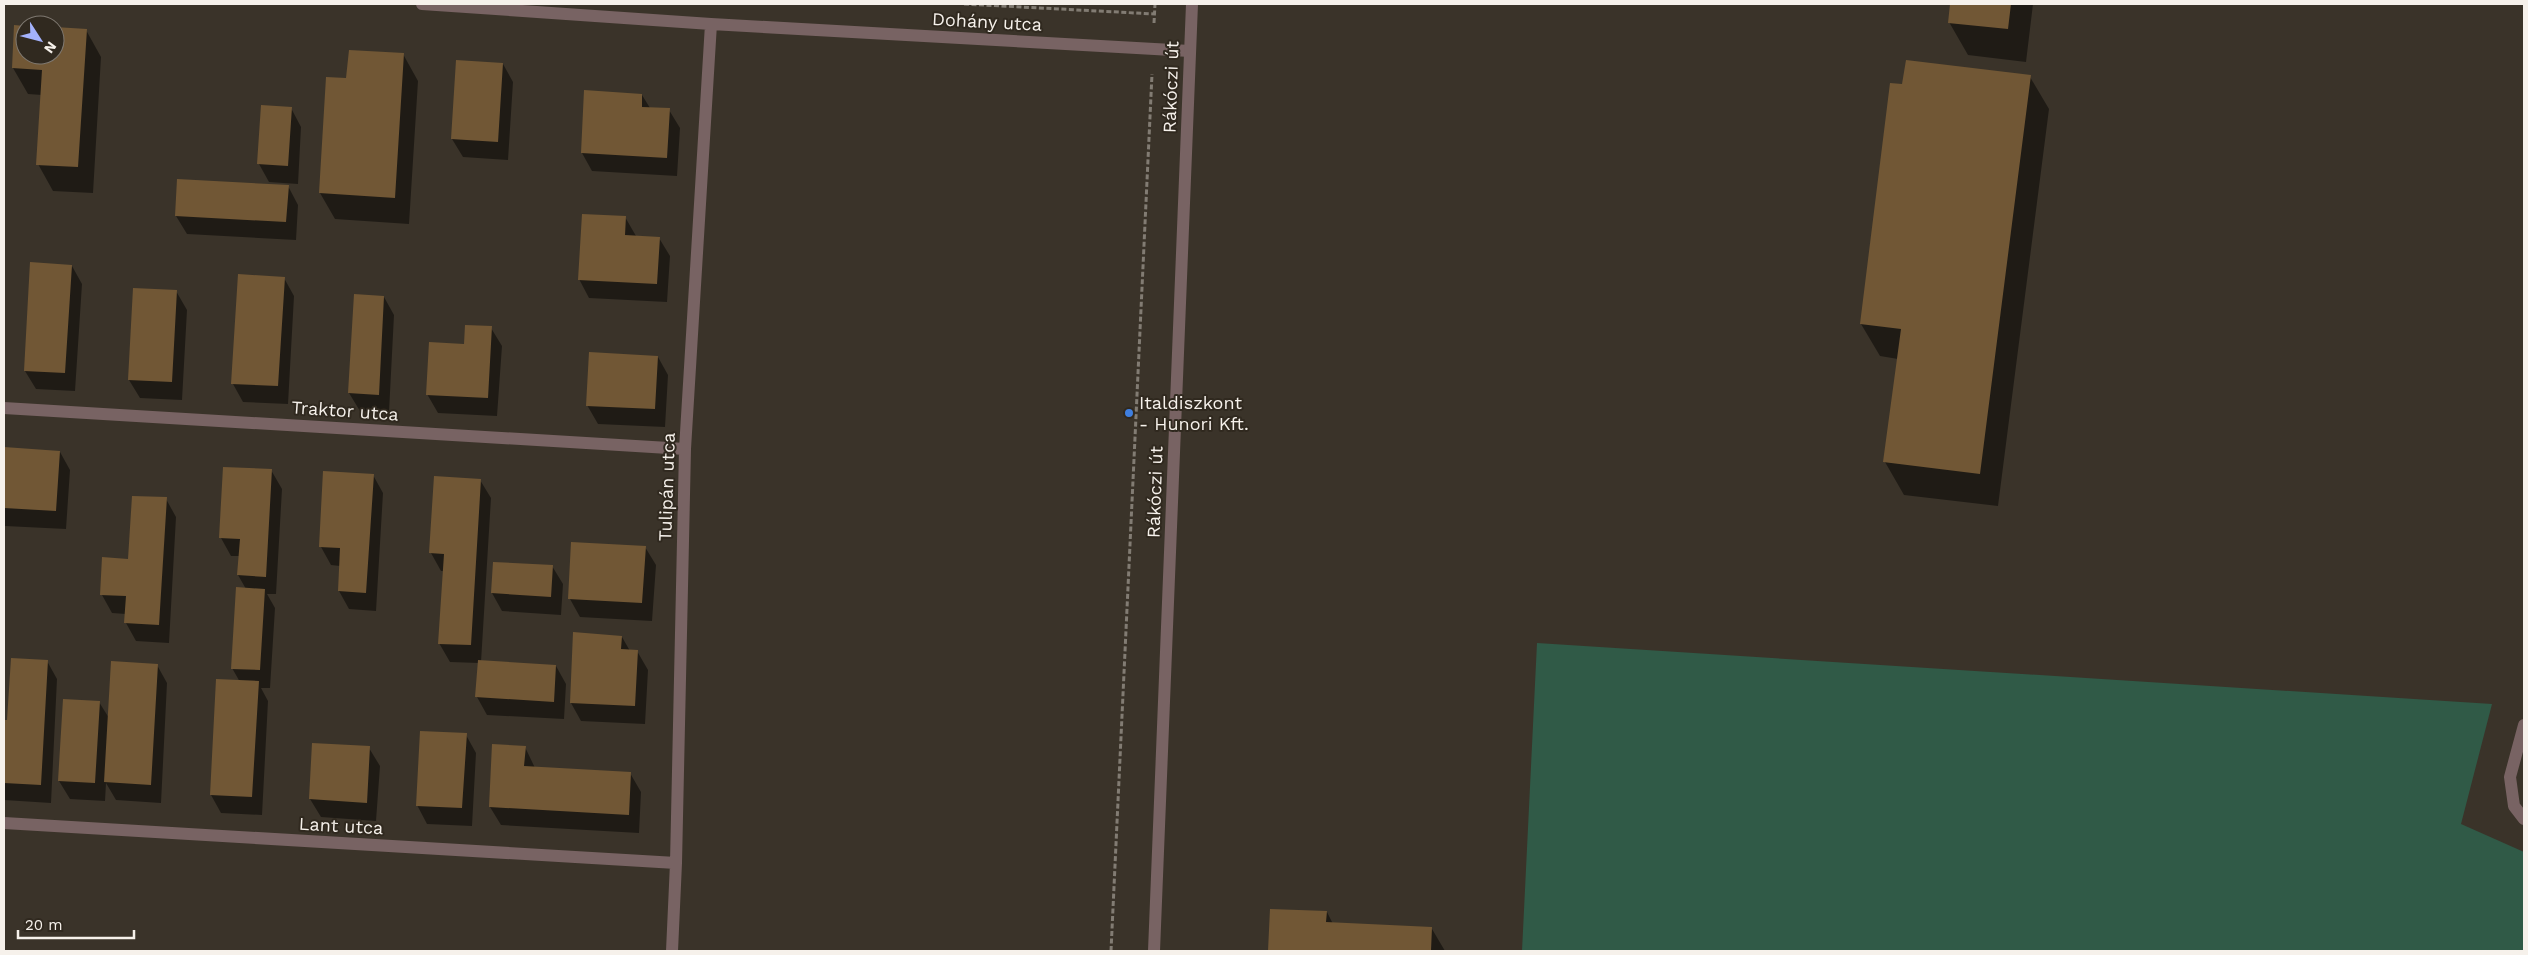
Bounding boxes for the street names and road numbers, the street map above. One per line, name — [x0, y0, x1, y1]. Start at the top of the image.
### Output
street label: Dohány utca — [932, 8, 1042, 35]
street label: Rákóczi út — [1158, 40, 1183, 133]
street label: Traktor utca — [291, 396, 399, 425]
street label: Tulipán utca — [654, 432, 679, 542]
street label: Rákóczi út — [1142, 445, 1167, 538]
street label: Lant utca — [298, 813, 384, 838]

